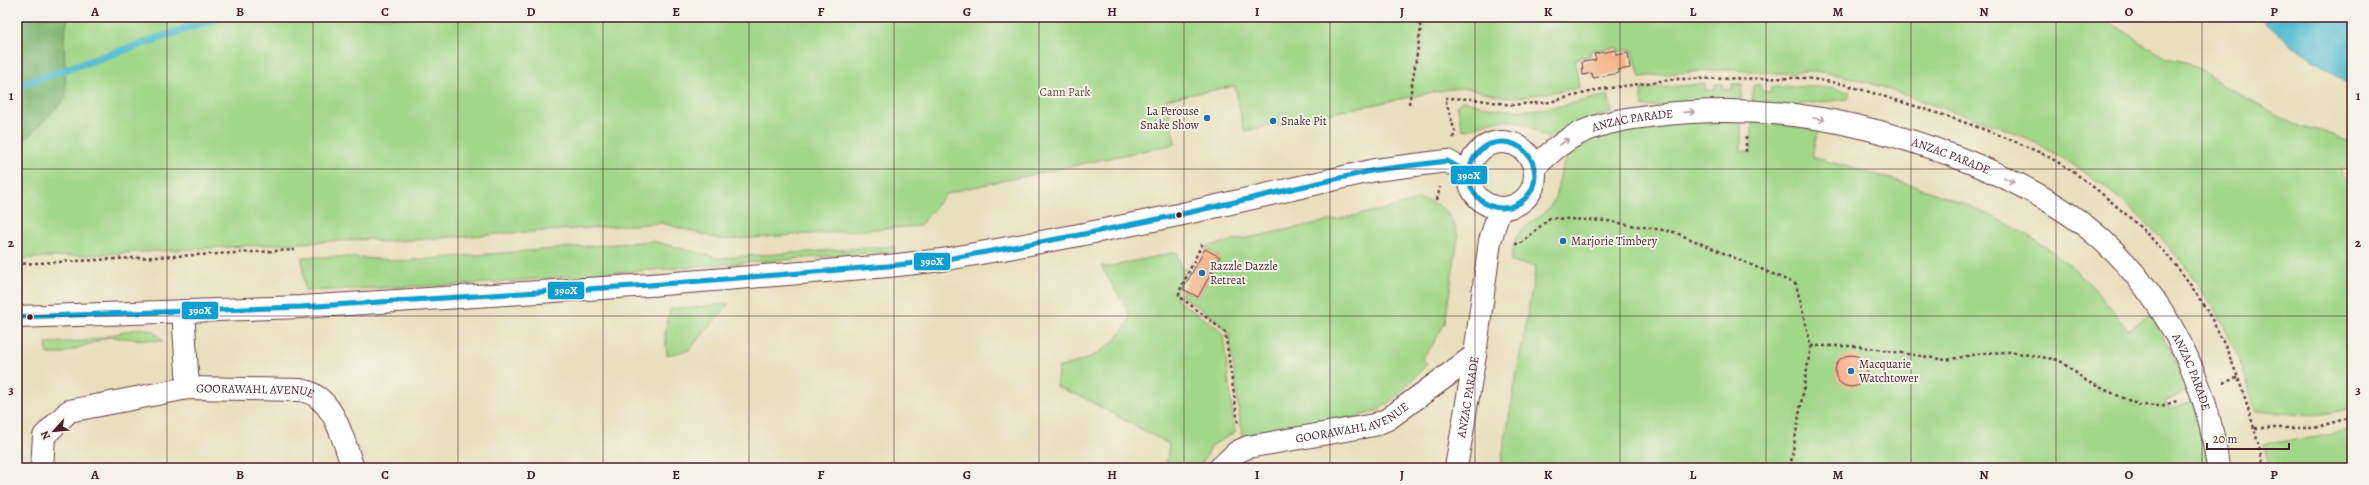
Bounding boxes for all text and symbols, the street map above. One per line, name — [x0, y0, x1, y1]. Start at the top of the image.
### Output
text: A — [90, 3, 100, 20]
text: B — [236, 3, 244, 20]
text: C — [381, 3, 389, 20]
text: D — [526, 3, 536, 20]
text: E — [672, 3, 680, 20]
text: F — [818, 3, 825, 20]
text: G — [963, 3, 971, 20]
text: H — [1107, 3, 1117, 20]
text: I — [1255, 3, 1260, 20]
text: J — [1400, 3, 1404, 20]
text: K — [1544, 3, 1553, 20]
text: L — [1690, 3, 1697, 20]
text: M — [1833, 3, 1844, 20]
text: N — [1979, 3, 1989, 20]
text: O — [2125, 3, 2134, 20]
text: P — [2270, 3, 2278, 20]
park label: Cann Park — [1039, 84, 1091, 100]
text: 1 — [9, 87, 14, 104]
text: 1 — [2356, 87, 2361, 104]
place label: La Perouse Snake Show — [1140, 103, 1200, 133]
street label: ANZAC PARADE — [1589, 105, 1674, 136]
one-way arrow — [1682, 109, 1695, 116]
marker: La Perouse Snake Show — [1202, 113, 1212, 123]
place label: Snake Pit — [1281, 113, 1327, 129]
one-way arrow — [1812, 115, 1825, 123]
marker: Snake Pit — [1268, 116, 1278, 126]
street label: ANZAC PARADE — [1909, 134, 1993, 178]
one-way arrow — [1559, 138, 1570, 146]
line badge: 390X — [1450, 165, 1488, 185]
text: 390X — [1458, 168, 1481, 183]
one-way arrow — [2003, 177, 2015, 185]
unlabelled marker — [1174, 210, 1184, 220]
place label: Marjorie Timbery — [1571, 233, 1658, 249]
text: 2 — [8, 234, 15, 251]
text: 2 — [2355, 234, 2362, 251]
marker: Marjorie Timbery — [1558, 236, 1568, 246]
line badge: 390X — [913, 252, 951, 271]
text: 390X — [921, 254, 944, 269]
place label: Razzle Dazzle Retreat — [1210, 258, 1278, 288]
marker: Razzle Dazzle Retreat — [1197, 268, 1207, 278]
line badge: 390X — [547, 281, 585, 300]
text: 390X — [555, 283, 578, 298]
line badge: 390X — [181, 301, 219, 320]
text: 390X — [189, 303, 212, 318]
unlabelled marker — [25, 312, 35, 322]
street label: ANZAC PARADE — [2168, 329, 2214, 413]
street label: ANZAC PARADE — [1453, 355, 1483, 440]
place label: Macquarie Watchtower — [1858, 356, 1919, 386]
marker: Macquarie Watchtower — [1846, 366, 1856, 376]
street label: GOORAWAHL AVENUE — [196, 380, 317, 402]
text: 3 — [8, 381, 14, 398]
text: 3 — [2355, 381, 2361, 398]
street label: GOORAWAHL AVENUE — [1294, 398, 1412, 447]
north arrow — [34, 411, 74, 451]
scale bar — [2207, 425, 2289, 451]
text: N — [37, 428, 54, 442]
text: 20 m — [2213, 431, 2237, 447]
text: A — [90, 466, 100, 483]
text: B — [236, 466, 244, 483]
text: C — [381, 466, 389, 483]
text: D — [526, 466, 536, 483]
text: E — [672, 466, 680, 483]
text: F — [818, 466, 825, 483]
text: G — [963, 466, 971, 483]
text: H — [1107, 466, 1117, 483]
text: I — [1255, 466, 1260, 483]
text: J — [1400, 466, 1404, 483]
text: K — [1544, 466, 1553, 483]
text: L — [1690, 466, 1697, 483]
text: M — [1833, 466, 1844, 483]
text: N — [1979, 466, 1989, 483]
text: O — [2125, 466, 2134, 483]
text: P — [2270, 466, 2278, 483]

